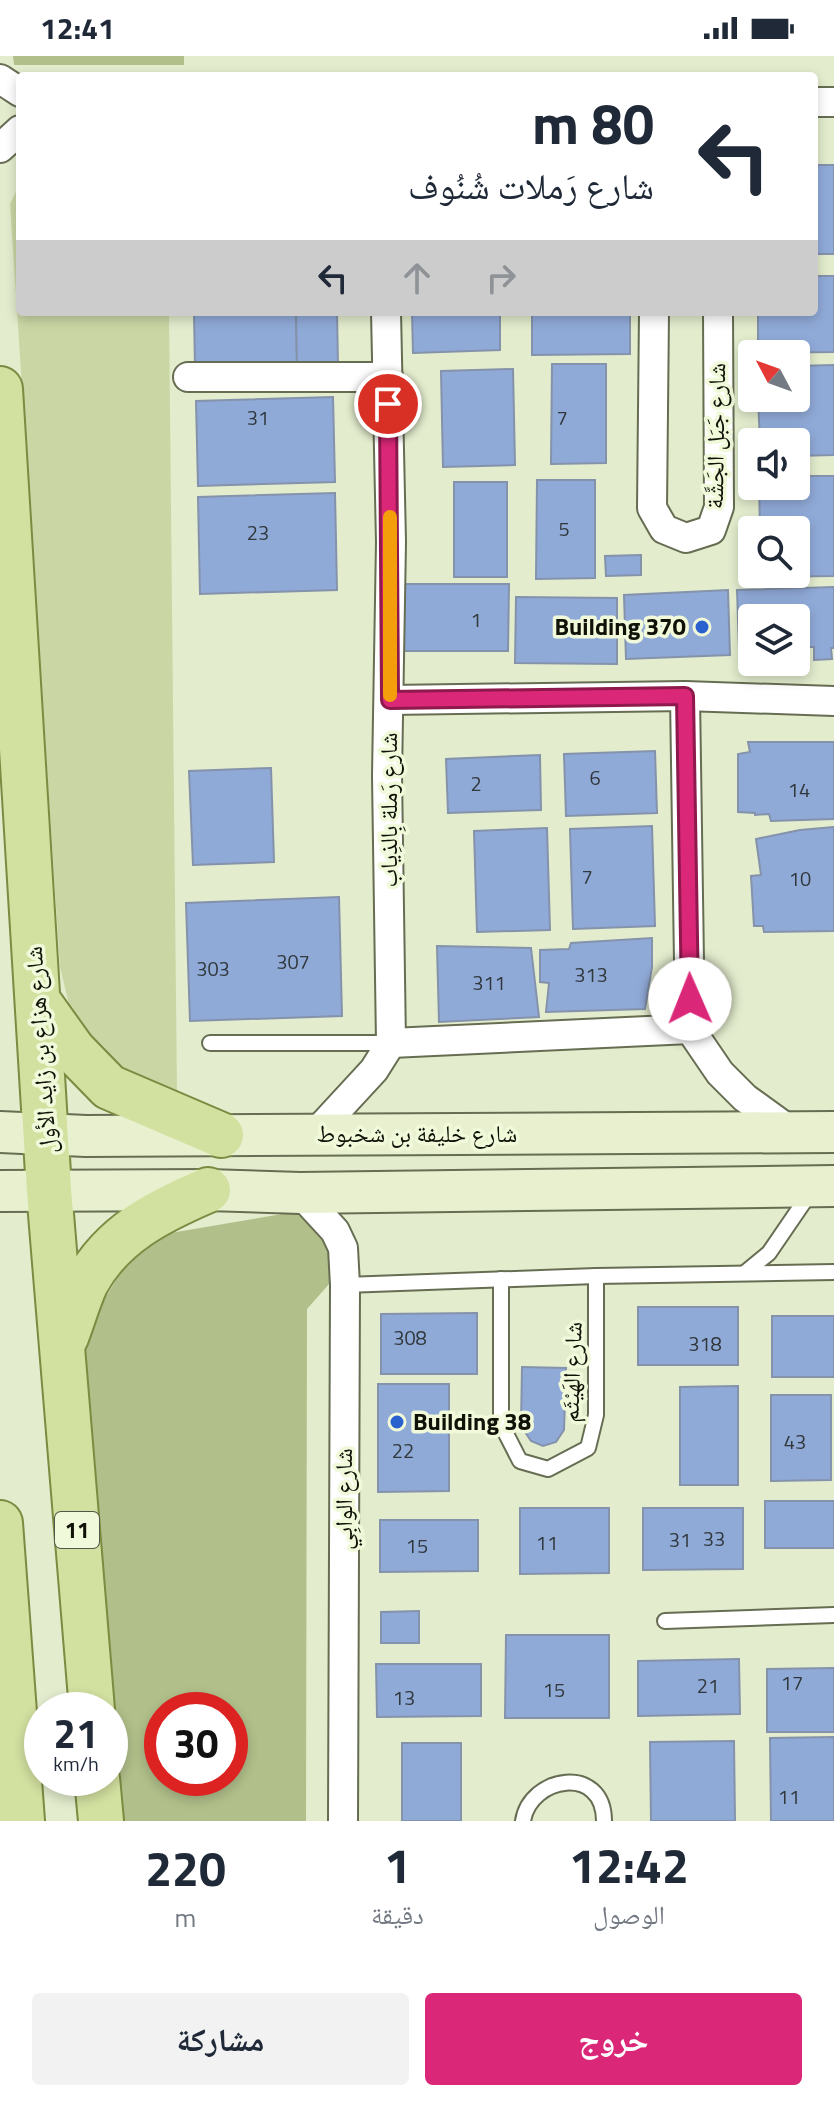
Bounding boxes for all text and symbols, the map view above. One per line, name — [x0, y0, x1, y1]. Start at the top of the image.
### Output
text: 12:41 — [40, 5, 115, 51]
text: 80 m — [532, 81, 654, 166]
icon: left — [682, 104, 786, 208]
text: شارع رَملات شُنُوف — [408, 158, 654, 213]
icon: left — [311, 256, 355, 300]
icon: ahead — [395, 256, 439, 300]
icon: right — [479, 256, 523, 300]
north arrow — [738, 340, 810, 412]
map controls — [738, 340, 810, 676]
street label: شارع جَبَل الجَشَّة — [696, 363, 734, 509]
pin — [354, 370, 422, 438]
icon: arrive — [366, 382, 410, 426]
house number: 31 — [247, 402, 269, 433]
house number: 7 — [556, 402, 568, 433]
button: sound — [738, 428, 810, 500]
house number: 5 — [558, 513, 570, 544]
button: search — [738, 516, 810, 588]
house number: 23 — [247, 517, 269, 548]
house number: 1 — [470, 604, 482, 635]
button: layers — [738, 604, 810, 676]
place label: Building 370 — [554, 608, 686, 644]
marker: Building 370 — [693, 618, 711, 636]
street label: شارع رَملة بِالذِياب — [370, 732, 406, 888]
house number: 6 — [589, 762, 601, 793]
house number: 2 — [470, 768, 482, 799]
house number: 14 — [788, 774, 810, 805]
house number: 7 — [581, 861, 593, 892]
house number: 10 — [789, 863, 811, 894]
street label: شارع هزاع بن زايد الأول — [15, 945, 65, 1155]
house number: 307 — [276, 946, 310, 977]
house number: 303 — [196, 953, 230, 984]
position arrow — [648, 957, 732, 1041]
house number: 313 — [574, 959, 608, 990]
house number: 311 — [472, 967, 506, 998]
street label: شارع خليفة بن شخبوط — [317, 1115, 517, 1151]
street label: شارع الهَيْثَم — [551, 1321, 591, 1423]
house number: 308 — [393, 1322, 427, 1353]
house number: 318 — [688, 1328, 722, 1359]
place label: Building 38 — [413, 1403, 531, 1439]
marker: Building 38 — [388, 1413, 406, 1431]
house number: 43 — [784, 1426, 806, 1457]
house number: 22 — [392, 1435, 414, 1466]
street label: شارع الوابِي — [325, 1448, 363, 1550]
road number: 11 — [55, 1512, 99, 1548]
house number: 33 — [703, 1523, 725, 1554]
house number: 31 — [669, 1524, 691, 1555]
house number: 11 — [536, 1527, 558, 1558]
house number: 15 — [406, 1530, 428, 1561]
house number: 17 — [781, 1667, 803, 1698]
house number: 21 — [697, 1670, 719, 1701]
house number: 15 — [543, 1674, 565, 1705]
house number: 13 — [393, 1682, 415, 1713]
speed limit sign: 30 — [144, 1692, 248, 1796]
text: 21 — [54, 1703, 98, 1764]
text: km/h — [53, 1748, 99, 1779]
house number: 11 — [778, 1781, 800, 1812]
text: 1 — [384, 1829, 411, 1902]
text: 12:42 — [569, 1829, 689, 1902]
text: 220 — [145, 1832, 226, 1905]
text: دقيقة — [371, 1895, 424, 1934]
text: الوصول — [593, 1895, 665, 1934]
text: m — [175, 1898, 196, 1937]
button: مشاركة — [32, 1993, 409, 2085]
button: خروج — [425, 1993, 802, 2085]

